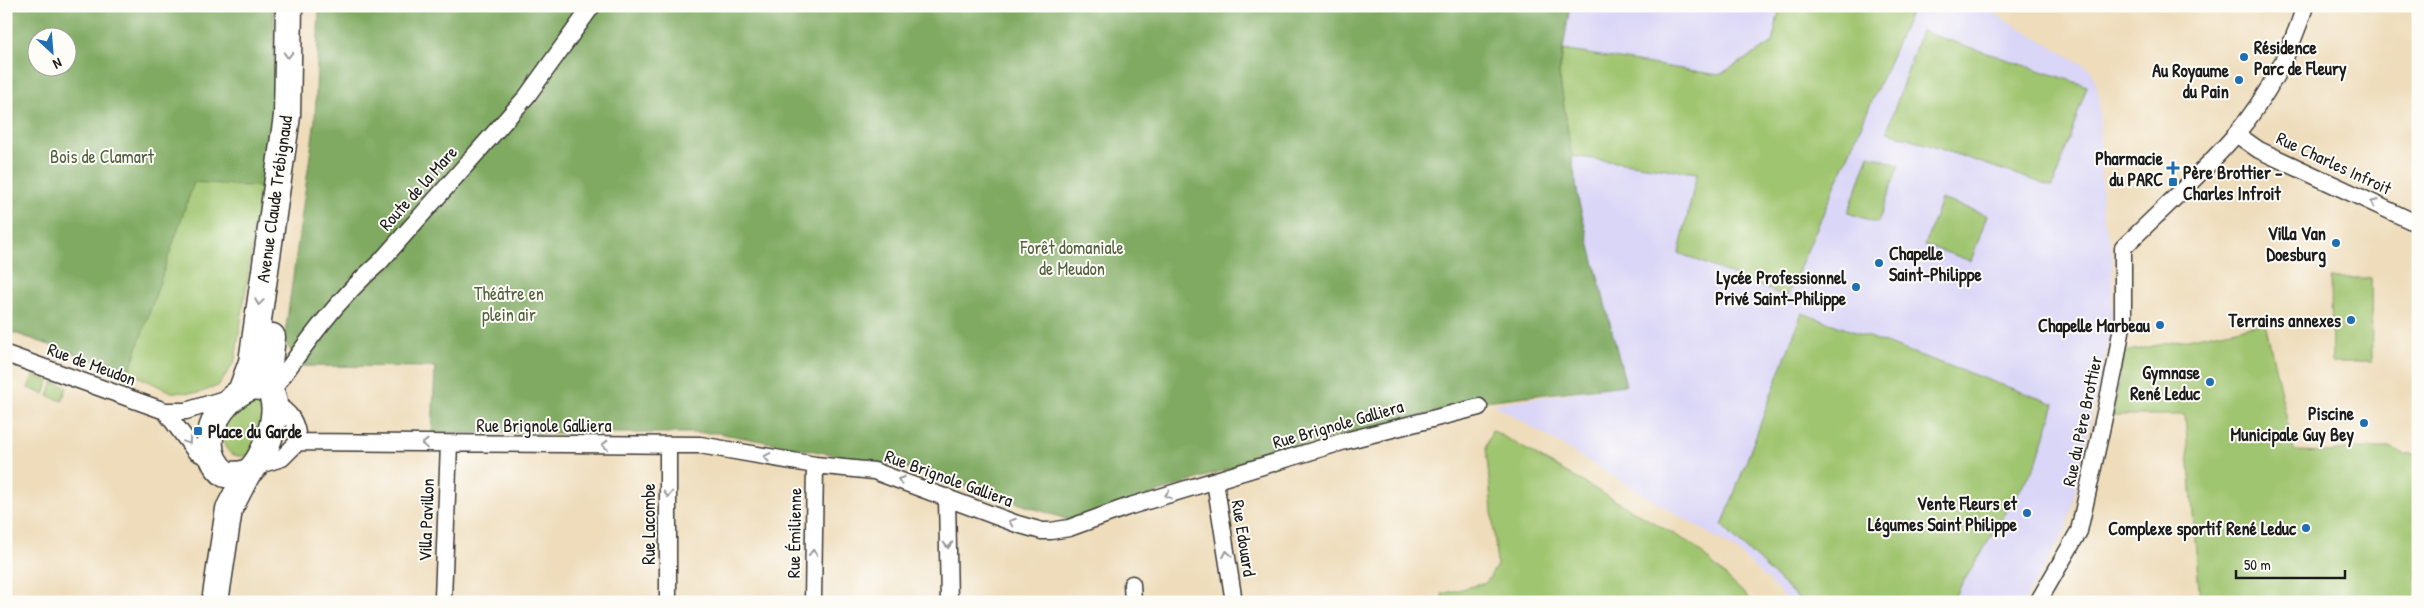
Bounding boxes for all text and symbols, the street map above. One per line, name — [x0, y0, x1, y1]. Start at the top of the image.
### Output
north arrow — [28, 28, 78, 78]
place label: Résidence Parc de Fleury — [2254, 35, 2347, 82]
marker: Résidence Parc de Fleury — [2238, 51, 2250, 63]
one-way arrow — [283, 52, 293, 59]
text: N — [50, 54, 65, 75]
place label: Au Royaume du Pain — [2152, 58, 2230, 104]
marker: Au Royaume du Pain — [2233, 74, 2245, 86]
street label: Avenue Claude Trébignaud — [250, 114, 298, 284]
street label: Rue Charles Infroit — [2272, 125, 2396, 201]
street label: Route de la Mare — [373, 140, 463, 236]
park label: Bois de Clamart — [50, 144, 155, 169]
place label: Pharmacie du PARC — [2095, 146, 2164, 192]
place label: Père Brottier – Charles Infroit — [2183, 160, 2283, 206]
marker: Pharmacie du PARC — [2167, 162, 2179, 174]
marker: Père Brottier – Charles Infroit — [2167, 176, 2179, 188]
one-way arrow — [2370, 199, 2379, 209]
place label: Villa Van Doesburg — [2267, 221, 2326, 268]
park label: Forêt domaniale de Meudon — [1019, 235, 1124, 281]
marker: Villa Van Doesburg — [2330, 237, 2342, 249]
place label: Chapelle Saint-Philippe — [1889, 241, 1982, 288]
marker: Chapelle Saint-Philippe — [1873, 257, 1885, 269]
place label: Lycée Professionnel Privé Saint-Philippe — [1715, 265, 1847, 312]
park label: Théâtre en plein air — [474, 281, 544, 327]
marker: Lycée Professionnel Privé Saint-Philippe — [1850, 281, 1862, 293]
one-way arrow — [255, 298, 265, 307]
place label: Terrains annexes — [2228, 308, 2341, 333]
place label: Chapelle Marbeau — [2038, 313, 2151, 339]
marker: Terrains annexes — [2345, 314, 2357, 326]
marker: Chapelle Marbeau — [2154, 319, 2166, 331]
street label: Rue de Meudon — [44, 336, 140, 392]
street label: Rue du Père Brottier — [2056, 353, 2108, 489]
place label: Gymnase René Leduc — [2130, 360, 2201, 406]
marker: Gymnase René Leduc — [2204, 376, 2216, 388]
street label: Rue Brignole Galliera — [1270, 393, 1406, 455]
place label: Piscine Municipale Guy Bey — [2231, 401, 2355, 448]
street label: Rue Brignole Galliera — [477, 413, 611, 438]
marker: Piscine Municipale Guy Bey — [2358, 417, 2370, 429]
place label: Place du Garde — [208, 419, 303, 444]
marker: Place du Garde — [192, 425, 204, 437]
one-way arrow — [181, 435, 191, 444]
one-way arrow — [421, 438, 429, 449]
one-way arrow — [601, 440, 609, 450]
street label: Rue Brignole Galliera — [881, 443, 1017, 513]
one-way arrow — [762, 452, 771, 462]
one-way arrow — [897, 476, 906, 486]
street label: Villa Pavillon — [412, 478, 440, 562]
street label: Rue Lacombe — [636, 483, 661, 565]
street label: Rue Émilienne — [781, 488, 807, 578]
one-way arrow — [1164, 489, 1173, 499]
one-way arrow — [663, 490, 673, 498]
place label: Vente Fleurs et Légumes Saint Philippe — [1868, 491, 2018, 538]
street label: Rue Edouard — [1226, 498, 1262, 578]
marker: Vente Fleurs et Légumes Saint Philippe — [2021, 507, 2033, 519]
place label: Complexe sportif René Leduc — [2108, 516, 2297, 542]
one-way arrow — [1009, 518, 1017, 528]
marker: Complexe sportif René Leduc — [2300, 522, 2312, 534]
one-way arrow — [943, 542, 953, 550]
scale bar — [2236, 548, 2345, 580]
one-way arrow — [808, 549, 819, 557]
one-way arrow — [1222, 549, 1232, 558]
text: 50 m — [2244, 554, 2271, 575]

